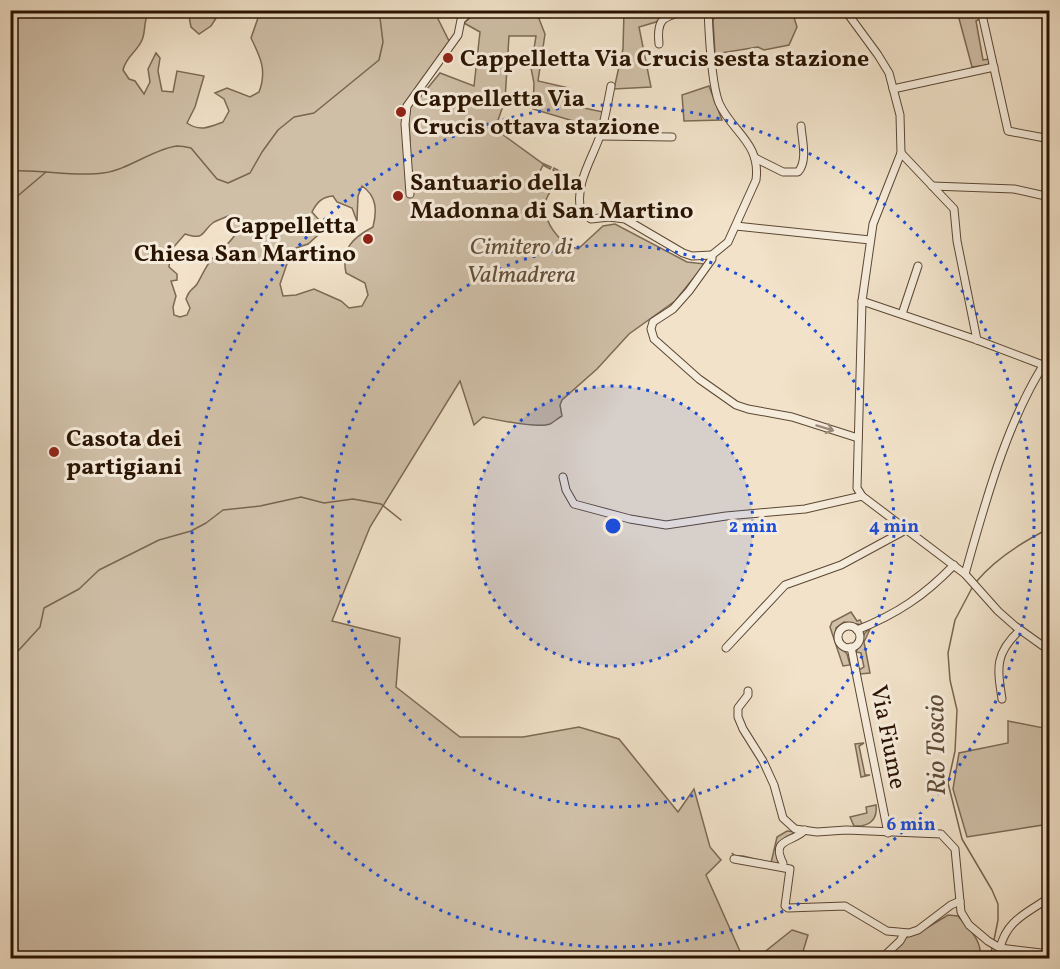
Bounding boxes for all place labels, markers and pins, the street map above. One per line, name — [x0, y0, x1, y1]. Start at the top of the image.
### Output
place label: Cappelletta Via Crucis sesta stazione — [460, 43, 869, 77]
marker: Cappelletta Via Crucis sesta stazione — [441, 51, 455, 65]
place label: Cappelletta Via Crucis ottava stazione — [413, 83, 660, 145]
marker: Cappelletta Via Crucis ottava stazione — [394, 105, 408, 119]
place label: Santuario della Madonna di San Martino — [410, 167, 693, 229]
marker: Santuario della Madonna di San Martino — [391, 189, 405, 203]
place label: Cappelletta Chiesa San Martino — [134, 210, 356, 272]
marker: Cappelletta Chiesa San Martino — [361, 232, 375, 246]
place label: Casota dei partigiani — [66, 423, 182, 485]
marker: Casota dei partigiani — [47, 445, 61, 459]
centre of rings — [603, 516, 623, 536]

